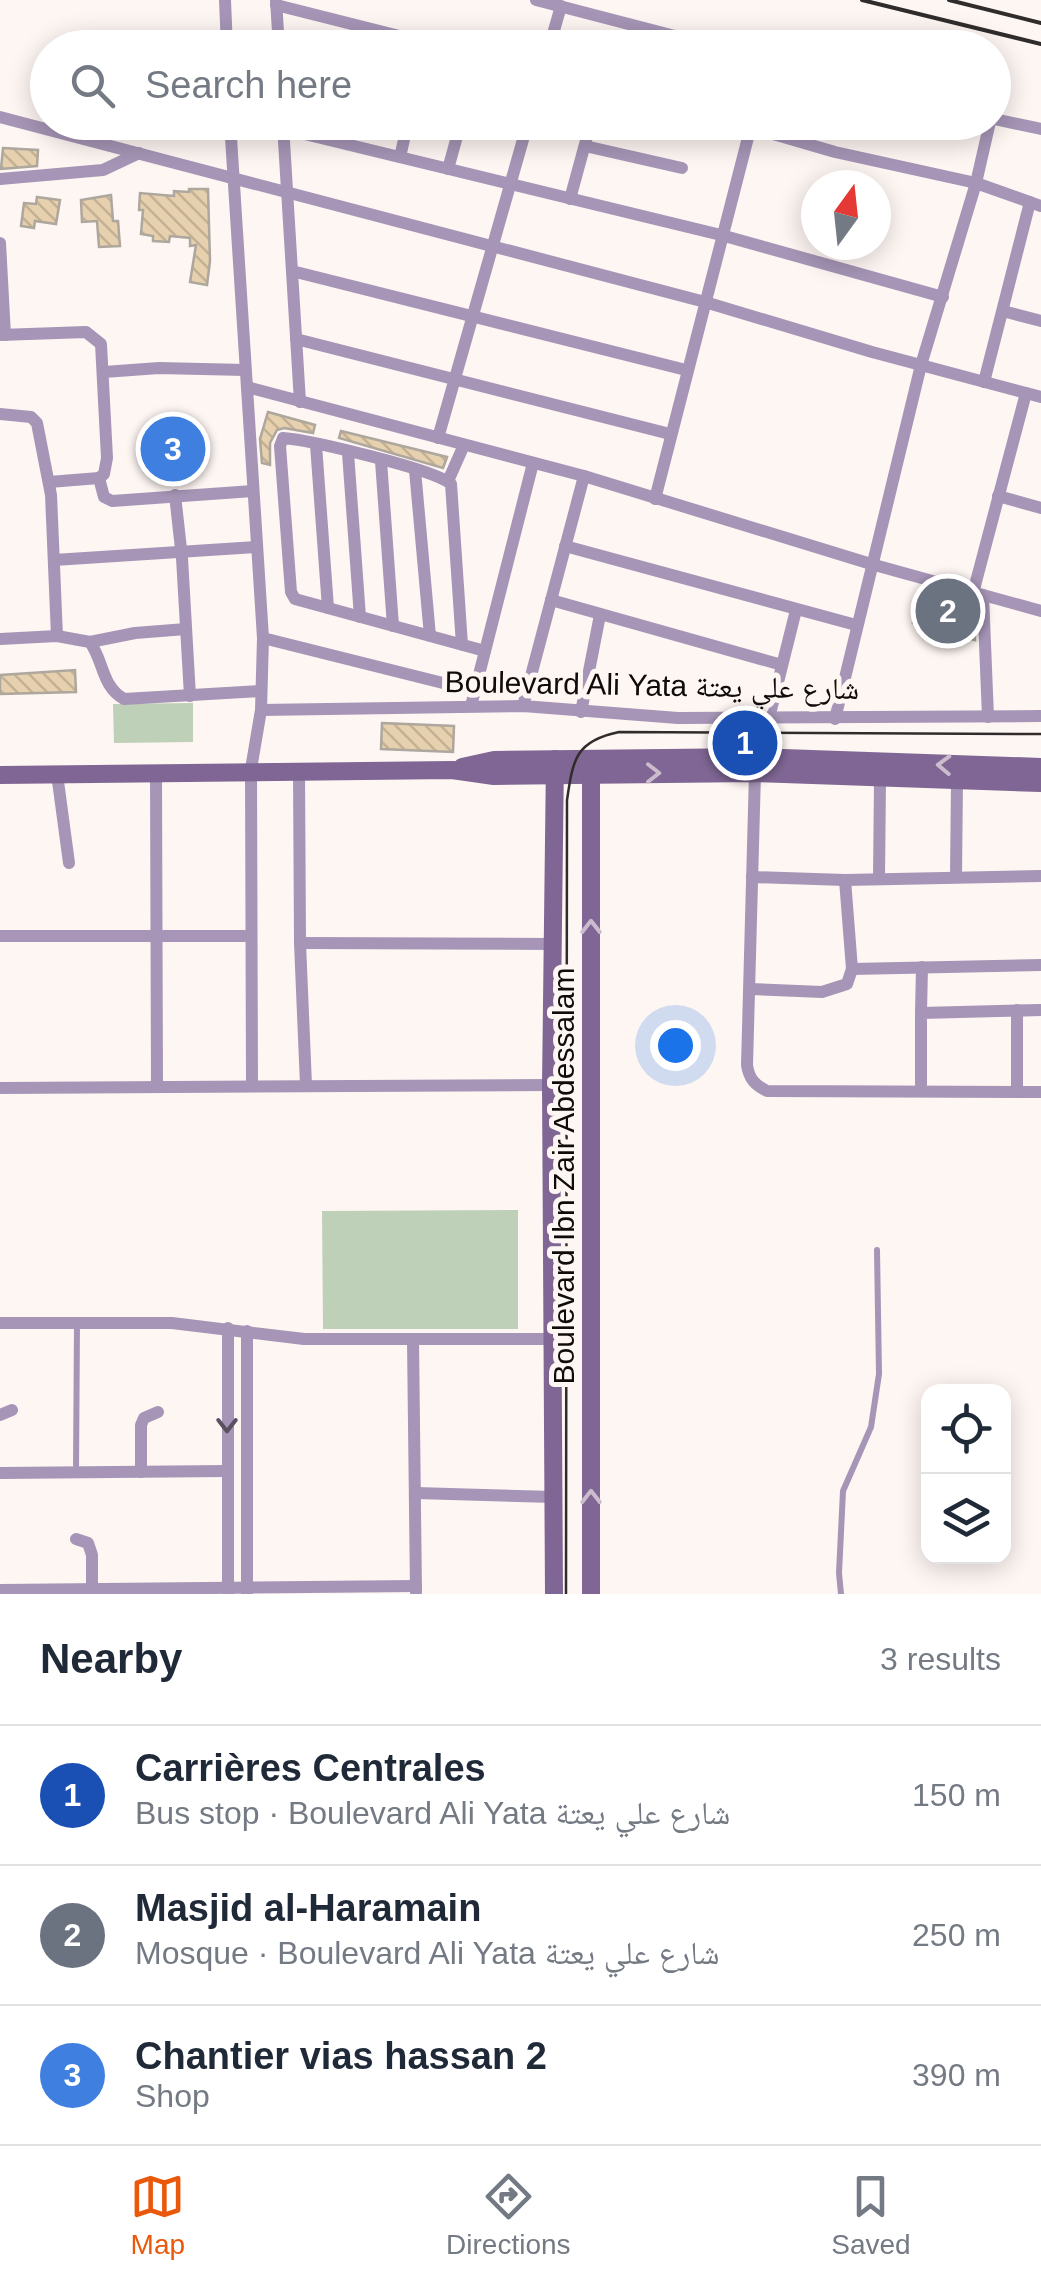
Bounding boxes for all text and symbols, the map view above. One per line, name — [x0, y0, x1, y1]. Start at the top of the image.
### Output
search box — [30, 30, 1011, 140]
icon: search — [65, 58, 120, 113]
text: Search here — [145, 64, 352, 106]
north arrow — [801, 170, 891, 260]
pin: 3 — [140, 412, 206, 486]
pin: 2 — [916, 574, 980, 648]
street label: Boulevard Ali Yata شارع علي يعتة — [444, 665, 860, 713]
pin: 1 — [712, 706, 778, 780]
one-way arrow — [935, 755, 951, 776]
one-way arrow — [646, 762, 662, 784]
one-way arrow — [580, 918, 602, 934]
street label: Boulevard Ibn Zair Abdessalam — [547, 968, 580, 1384]
your location — [650, 1020, 701, 1071]
map controls — [921, 1384, 1011, 1564]
button: locate — [921, 1384, 1011, 1474]
one-way arrow — [217, 1418, 238, 1434]
button: layers — [921, 1474, 1011, 1564]
one-way arrow — [580, 1488, 602, 1504]
text: Nearby — [40, 1635, 182, 1682]
text: 3 results — [880, 1641, 1001, 1677]
text: Carrières Centrales — [135, 1747, 486, 1789]
text: 1 — [64, 1777, 81, 1813]
text: 150 m — [912, 1777, 1001, 1813]
text: Bus stop · Boulevard Ali Yata شارع علي يعتة — [135, 1795, 730, 1831]
text: Masjid al-Haramain — [135, 1887, 481, 1929]
text: 2 — [64, 1917, 81, 1953]
text: 250 m — [912, 1917, 1001, 1953]
text: Mosque · Boulevard Ali Yata شارع علي يعتة — [135, 1935, 720, 1971]
text: Chantier vias hassan 2 — [135, 2035, 547, 2077]
text: 3 — [64, 2057, 81, 2093]
text: 390 m — [912, 2057, 1001, 2093]
text: Shop — [135, 2078, 210, 2114]
tab: Map — [130, 2169, 185, 2261]
tab: Directions — [446, 2169, 571, 2261]
tab: Saved — [831, 2169, 911, 2261]

